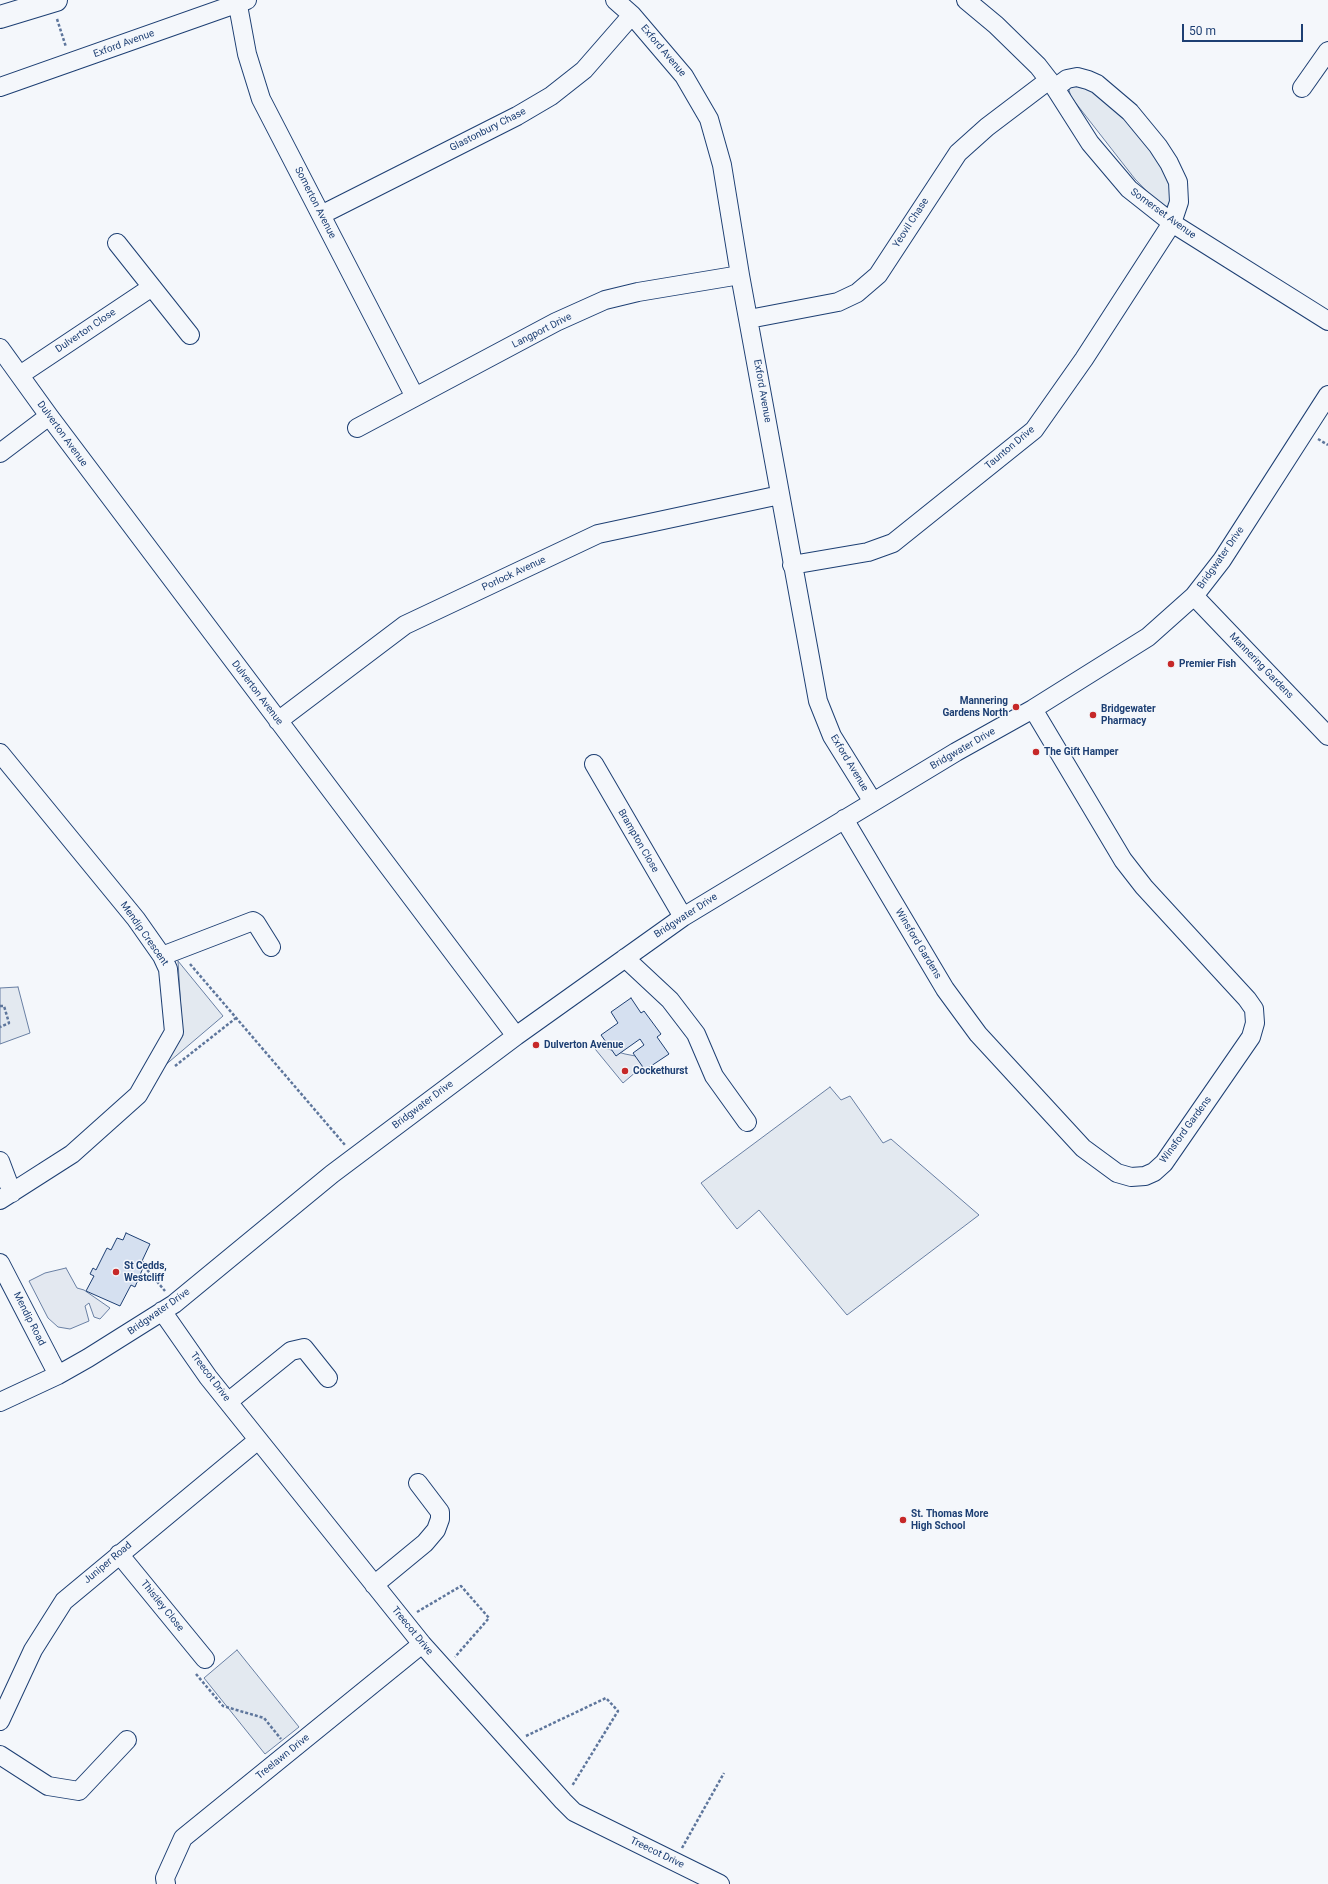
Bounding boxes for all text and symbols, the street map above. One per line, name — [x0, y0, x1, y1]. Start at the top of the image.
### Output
scale bar — [1184, 16, 1305, 42]
street label: Exford Avenue — [638, 23, 688, 79]
text: 50 m — [1189, 24, 1216, 38]
street label: Exford Avenue — [92, 27, 156, 61]
street label: Glastonbury Chase — [448, 106, 528, 154]
street label: Somerton Avenue — [292, 165, 338, 241]
street label: Somerset Avenue — [1128, 186, 1198, 242]
street label: Yeovil Chase — [891, 196, 931, 250]
street label: Dulverton Close — [54, 306, 118, 356]
street label: Langport Drive — [510, 311, 574, 351]
street label: Exford Avenue — [751, 358, 773, 424]
street label: Dulverton Avenue — [34, 399, 90, 469]
street label: Taunton Drive — [983, 424, 1037, 472]
street label: Bridgwater Drive — [1195, 525, 1247, 591]
street label: Porlock Avenue — [480, 554, 548, 594]
street label: Mannering Gardens — [1226, 630, 1296, 702]
street label: Dulverton Avenue — [229, 658, 285, 728]
place label: Premier Fish — [1179, 658, 1236, 670]
marker: Premier Fish — [1166, 659, 1176, 669]
place label: Mannering Gardens North — [942, 695, 1008, 718]
marker: Mannering Gardens North — [1011, 702, 1021, 712]
place label: Bridgewater Pharmacy — [1101, 703, 1156, 726]
marker: Bridgewater Pharmacy — [1088, 710, 1098, 720]
street label: Bridgwater Drive — [928, 726, 998, 772]
street label: Exford Avenue — [827, 733, 871, 793]
place label: The Gift Hamper — [1044, 746, 1118, 758]
marker: The Gift Hamper — [1031, 747, 1041, 757]
street label: Brampton Close — [615, 807, 661, 875]
street label: Bridgwater Drive — [652, 891, 720, 941]
street label: Mendip Crescent — [117, 900, 171, 968]
street label: Winsford Gardens — [892, 907, 944, 981]
place label: Dulverton Avenue — [544, 1039, 624, 1051]
marker: Dulverton Avenue — [531, 1040, 541, 1050]
place label: Cockethurst — [633, 1065, 688, 1077]
marker: Cockethurst — [620, 1066, 630, 1076]
street label: Bridgwater Drive — [390, 1078, 456, 1132]
street label: Winsford Gardens — [1158, 1094, 1214, 1166]
place label: St Cedds, Westcliff — [124, 1260, 167, 1284]
marker: St Cedds, Westcliff — [111, 1267, 121, 1277]
street label: Bridgwater Drive — [126, 1286, 192, 1338]
street label: Mendip Road — [10, 1290, 48, 1348]
street label: Treecot Drive — [188, 1350, 232, 1404]
place label: St. Thomas More High School — [911, 1508, 988, 1532]
marker: St. Thomas More High School — [898, 1515, 908, 1525]
street label: Juniper Road — [82, 1540, 134, 1586]
street label: Thistley Close — [138, 1578, 186, 1634]
street label: Treecot Drive — [389, 1604, 435, 1658]
street label: Treelawn Drive — [254, 1732, 312, 1782]
street label: Treecot Drive — [628, 1835, 686, 1871]

